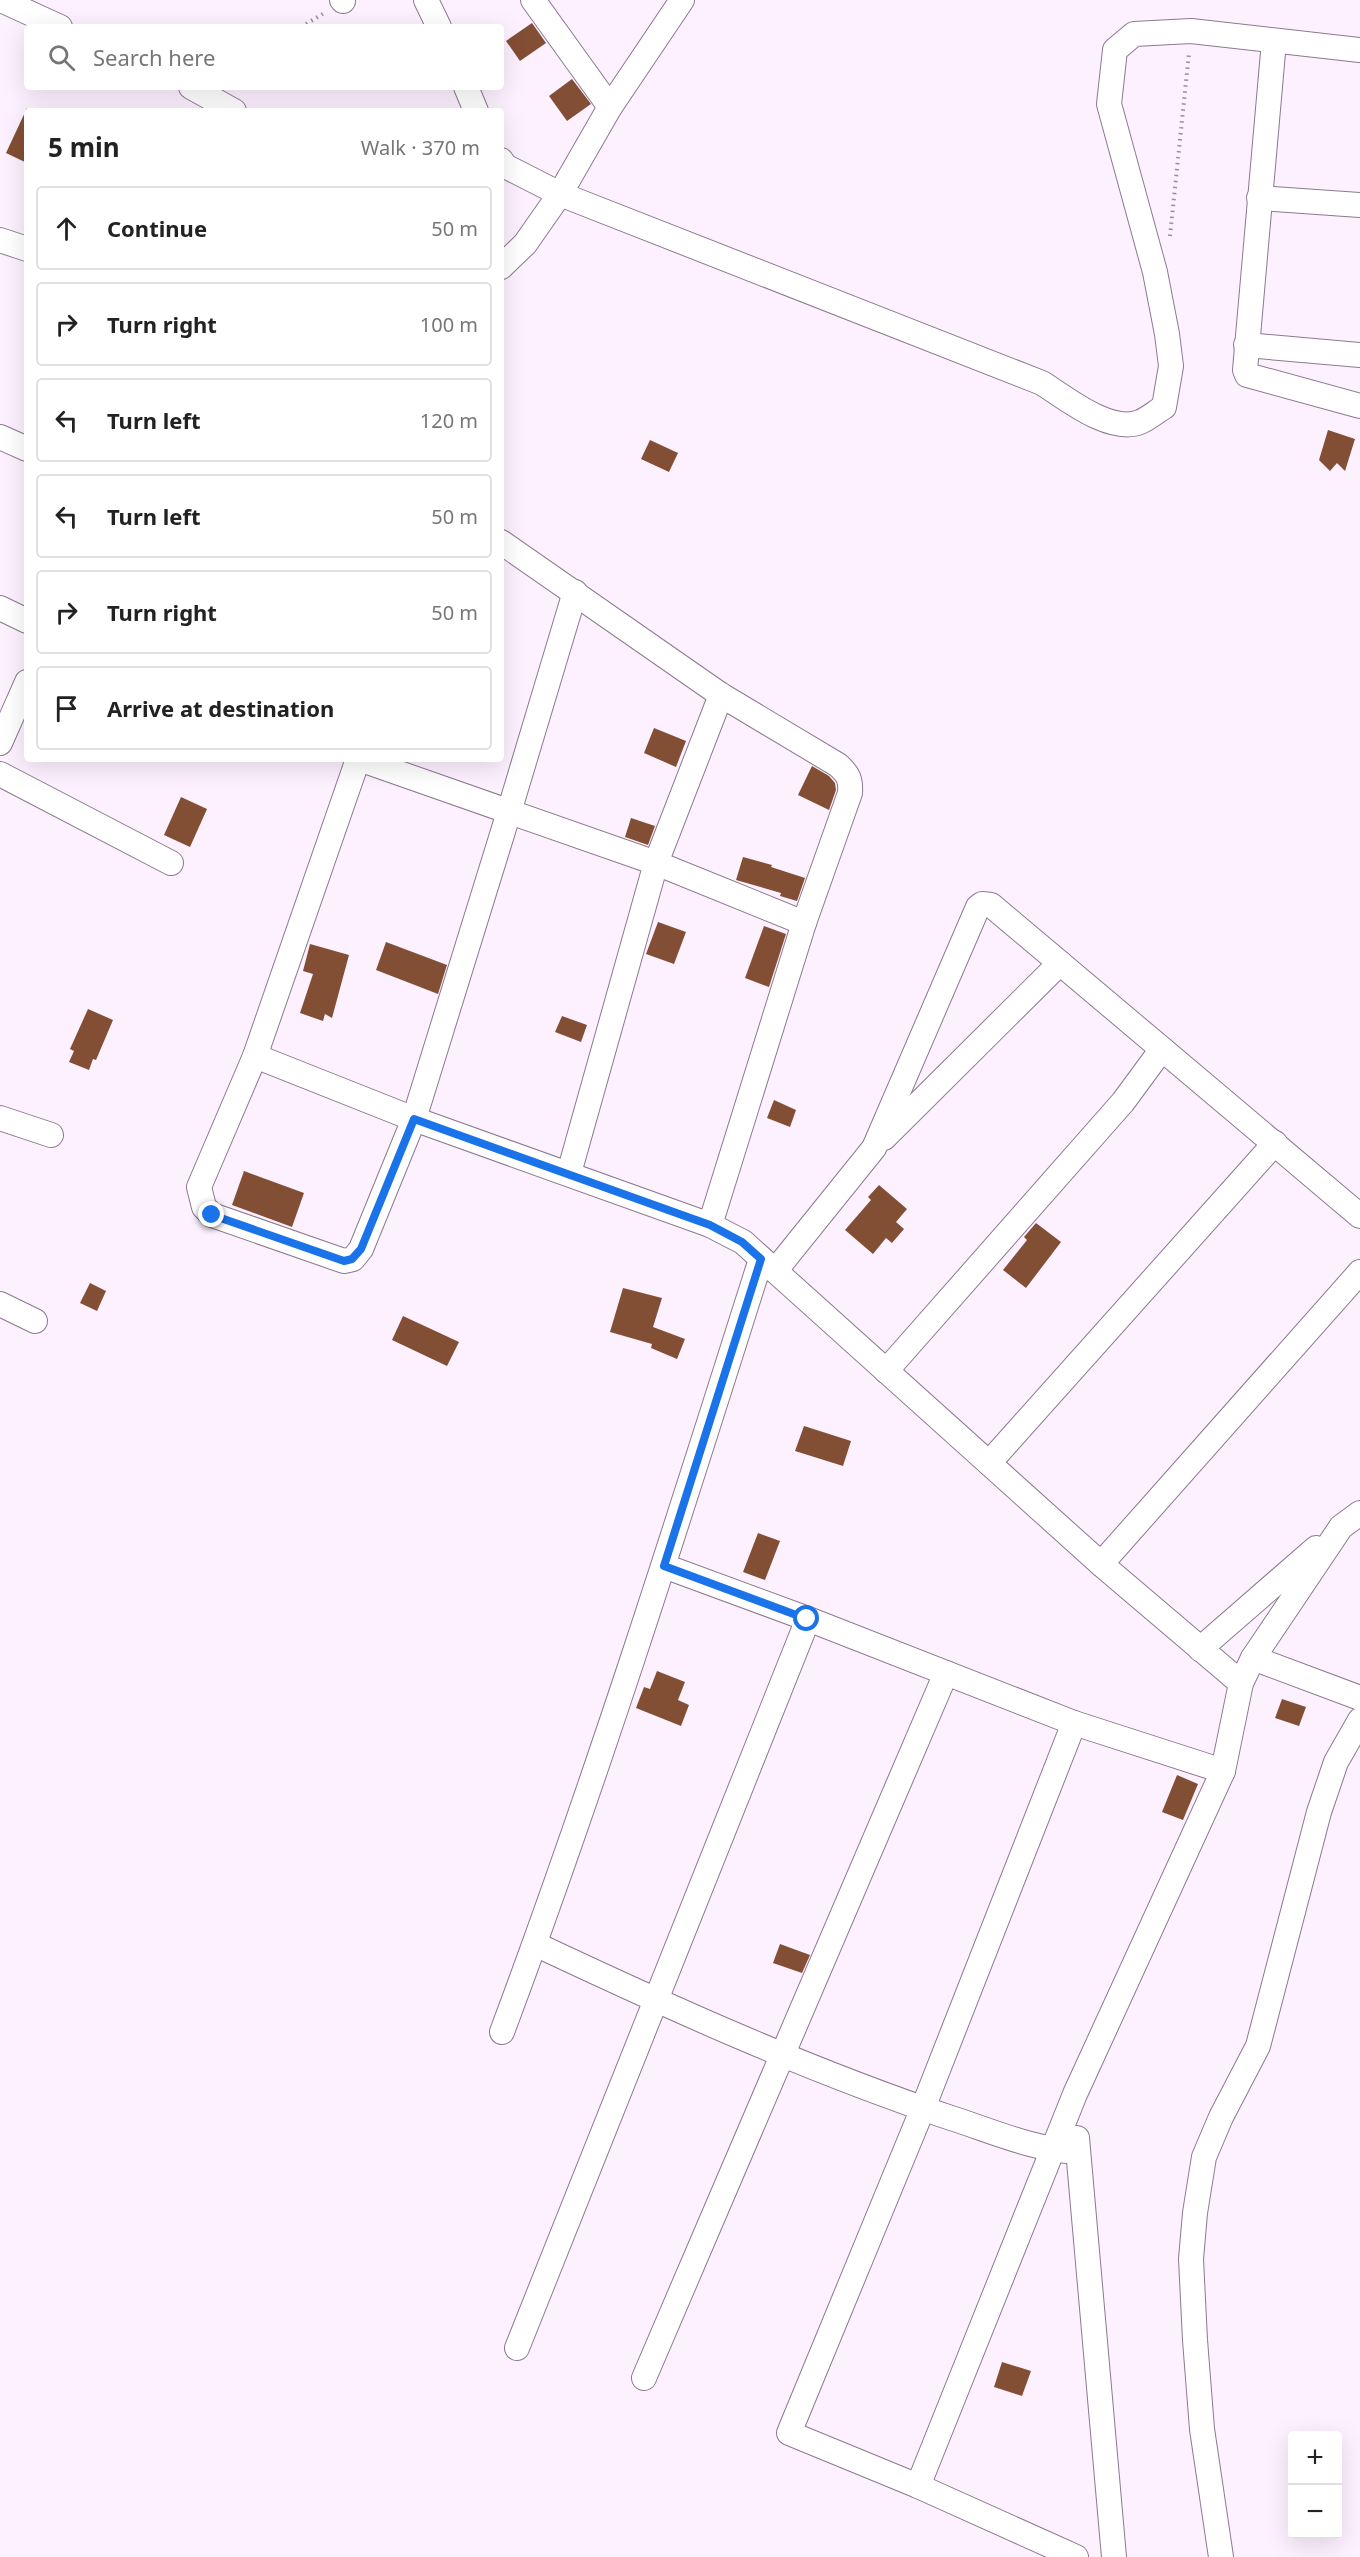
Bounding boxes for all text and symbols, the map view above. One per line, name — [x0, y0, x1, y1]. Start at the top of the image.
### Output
search box — [24, 24, 504, 90]
icon: search — [45, 41, 78, 74]
text: Search here — [93, 42, 215, 72]
text: 5 min — [48, 129, 120, 165]
text: Walk · 370 m — [361, 134, 480, 161]
icon: ahead — [50, 212, 83, 245]
text: Continue — [107, 213, 207, 243]
text: 50 m — [431, 215, 478, 242]
icon: right — [50, 308, 83, 341]
text: Turn right — [107, 309, 217, 339]
text: 100 m — [420, 311, 478, 338]
icon: left — [50, 404, 83, 437]
text: Turn left — [107, 405, 201, 435]
text: 120 m — [420, 407, 478, 434]
icon: left — [50, 500, 83, 533]
text: Turn left — [107, 501, 201, 531]
text: 50 m — [431, 503, 478, 530]
icon: right — [50, 596, 83, 629]
text: Turn right — [107, 597, 217, 627]
text: 50 m — [431, 599, 478, 626]
icon: arrive — [50, 692, 83, 725]
text: Arrive at destination — [107, 693, 334, 723]
route end — [198, 1201, 224, 1227]
route start — [793, 1605, 819, 1631]
map controls — [1288, 2431, 1342, 2539]
button: + — [1288, 2431, 1342, 2485]
button: − — [1288, 2485, 1342, 2539]

